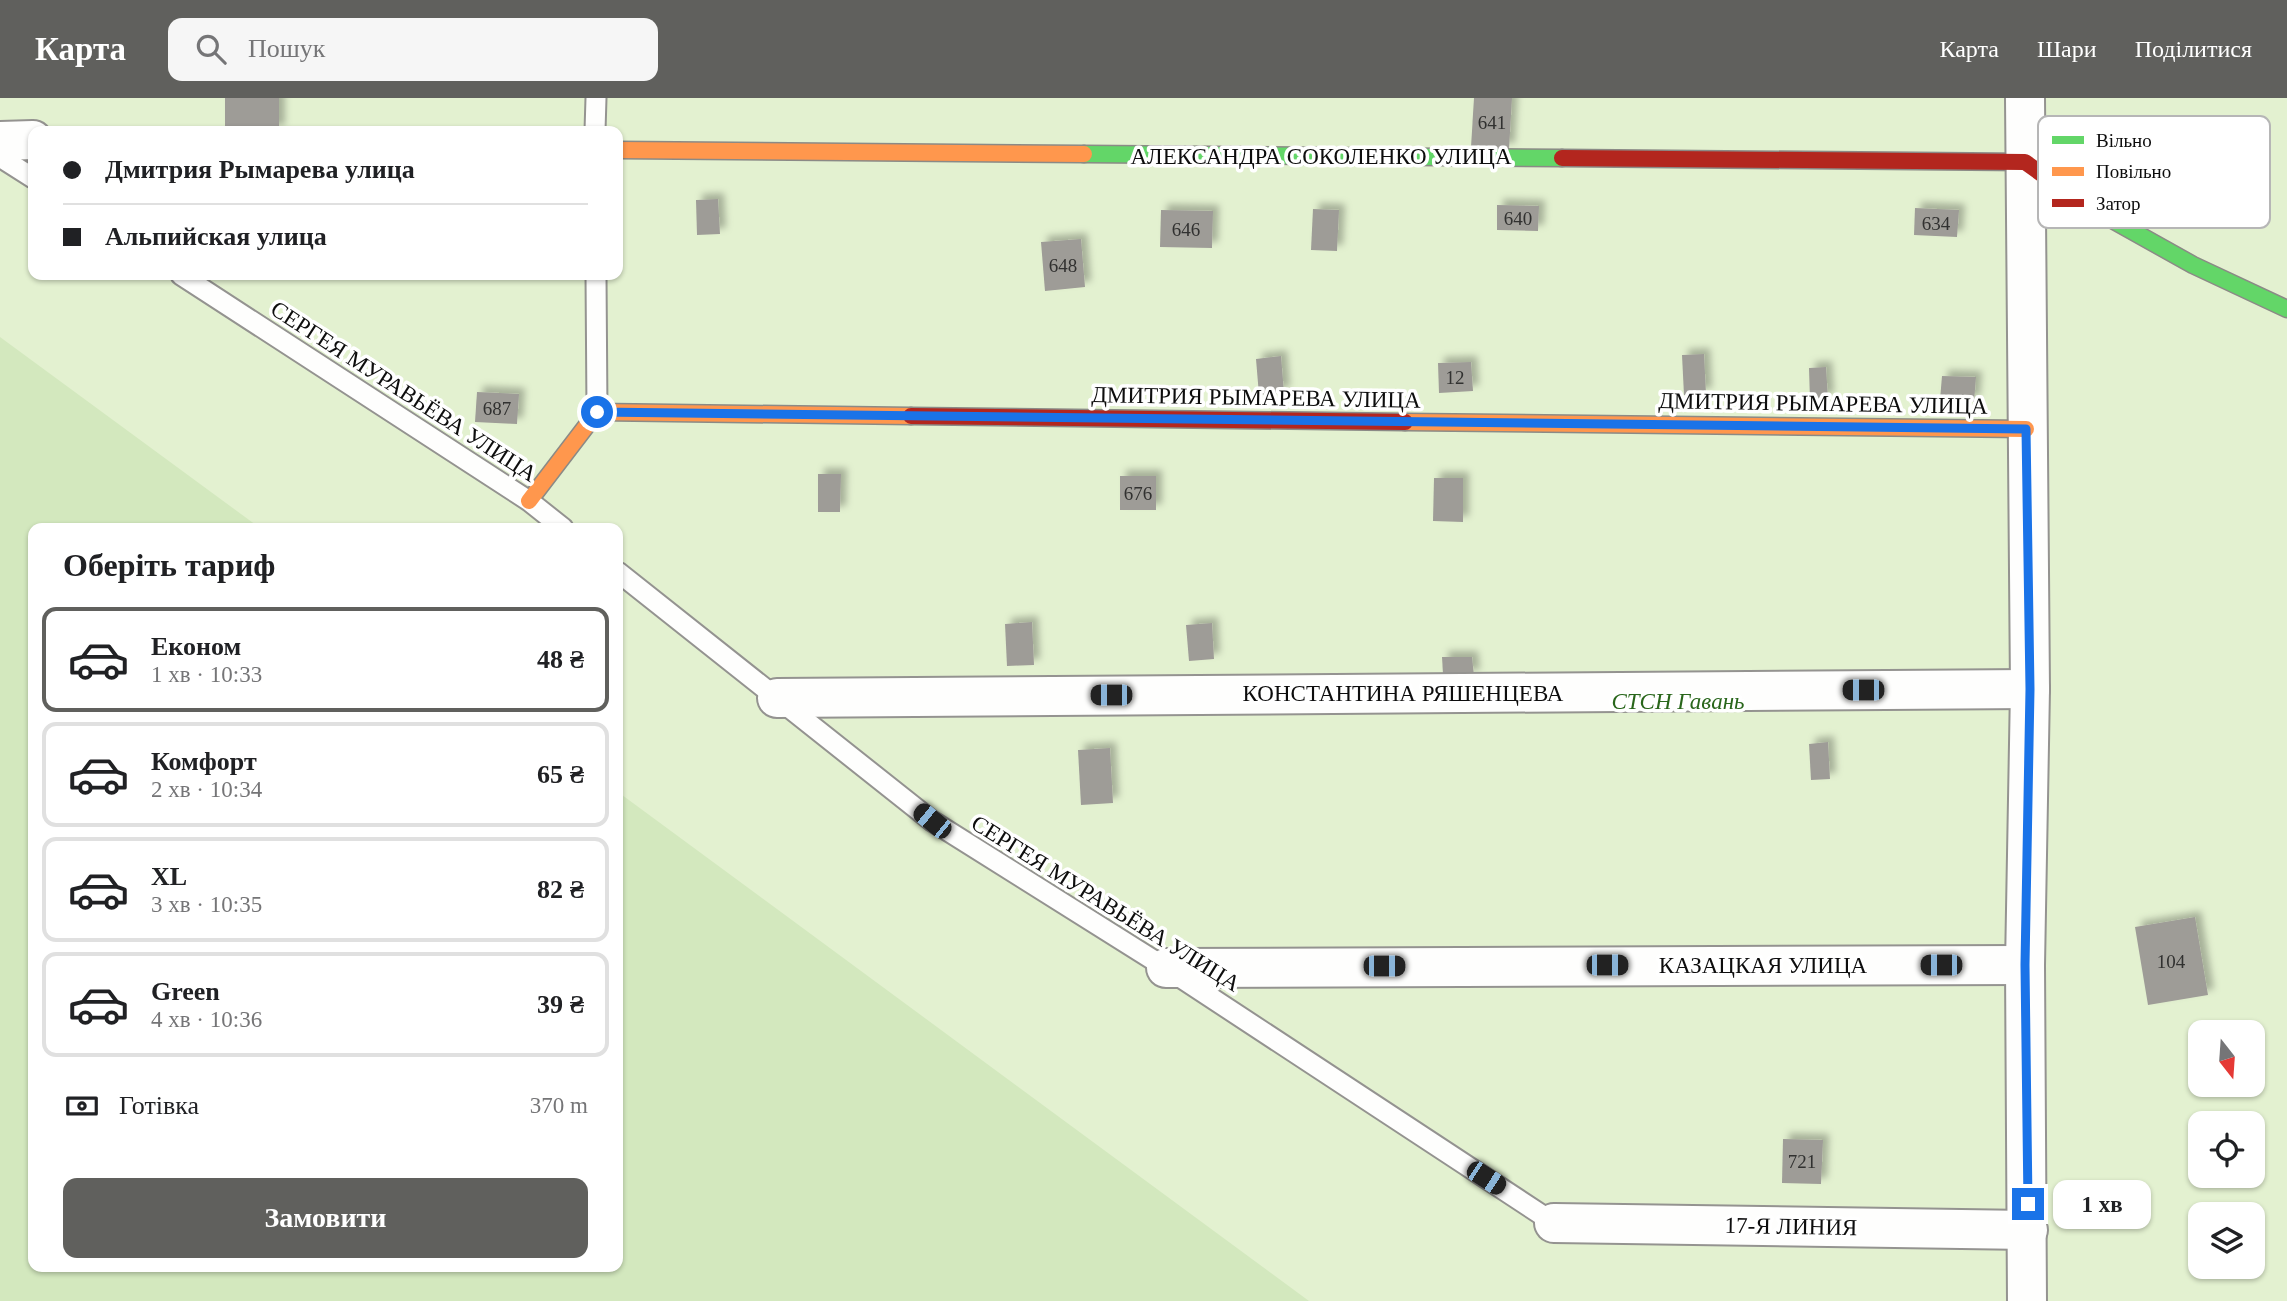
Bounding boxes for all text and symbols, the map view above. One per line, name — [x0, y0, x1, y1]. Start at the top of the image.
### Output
search box — [168, 18, 658, 81]
icon: search — [192, 30, 230, 68]
text: Карта — [35, 31, 126, 67]
text: Пошук — [248, 34, 325, 63]
text: Карта — [1939, 36, 1999, 62]
text: Шари — [2037, 36, 2097, 62]
text: Поділитися — [2135, 36, 2252, 62]
house number: 641 — [1478, 112, 1506, 133]
legend — [2038, 116, 2270, 228]
text: Вільно — [2096, 130, 2152, 151]
street label: АЛЕКСАНДРА СОКОЛЕНКО УЛИЦА — [1130, 144, 1512, 169]
text: Дмитрия Рымарева улица — [105, 155, 415, 184]
text: Повільно — [2096, 161, 2171, 182]
text: Затор — [2096, 193, 2141, 214]
house number: 640 — [1504, 208, 1532, 229]
house number: 634 — [1922, 213, 1951, 234]
house number: 646 — [1172, 219, 1200, 240]
text: Альпийская улица — [105, 222, 327, 251]
house number: 648 — [1049, 255, 1077, 276]
street label: СЕРГЕЯ МУРАВЬЁВА УЛИЦА — [266, 296, 542, 487]
house number: 12 — [1446, 367, 1465, 388]
street label: ДМИТРИЯ РЫМАРЕВА УЛИЦА — [1091, 382, 1421, 413]
street label: ДМИТРИЯ РЫМАРЕВА УЛИЦА — [1658, 388, 1988, 419]
route start — [581, 396, 613, 428]
house number: 687 — [483, 398, 511, 419]
house number: 676 — [1124, 483, 1152, 504]
text: Оберіть тариф — [63, 547, 275, 583]
icon: car — [67, 628, 130, 691]
text: Економ — [151, 632, 241, 661]
text: 48 ₴ — [537, 645, 584, 674]
text: 1 хв · 10:33 — [151, 662, 262, 687]
car — [1843, 680, 1885, 701]
street label: КОНСТАНТИНА РЯШЕНЦЕВА — [1243, 681, 1564, 706]
car — [1091, 685, 1133, 706]
park label: СТСН Гавань — [1611, 689, 1745, 714]
icon: car — [67, 743, 130, 806]
text: Комфорт — [151, 747, 257, 776]
text: 65 ₴ — [537, 760, 584, 789]
text: 2 хв · 10:34 — [151, 777, 262, 802]
car — [910, 800, 955, 842]
street label: СЕРГЕЯ МУРАВЬЁВА УЛИЦА — [967, 810, 1245, 997]
icon: car — [67, 858, 130, 921]
text: XL — [151, 862, 187, 891]
text: 82 ₴ — [537, 875, 584, 904]
text: 3 хв · 10:35 — [151, 892, 262, 917]
house number: 104 — [2157, 951, 2186, 972]
street label: КАЗАЦКАЯ УЛИЦА — [1659, 953, 1868, 978]
car — [1587, 955, 1629, 976]
car — [1921, 955, 1963, 976]
car — [1364, 956, 1406, 977]
icon: car — [67, 973, 130, 1036]
text: Green — [151, 977, 220, 1006]
text: 39 ₴ — [537, 990, 584, 1019]
text: 4 хв · 10:36 — [151, 1007, 262, 1032]
north arrow — [2188, 1020, 2264, 1097]
map controls — [2188, 1020, 2265, 1279]
icon: cash — [63, 1087, 101, 1125]
text: Готівка — [119, 1091, 199, 1120]
text: 370 m — [530, 1093, 588, 1118]
button: locate — [2188, 1111, 2265, 1188]
house number: 721 — [1788, 1151, 1816, 1172]
car — [1463, 1158, 1510, 1198]
button: Замовити — [63, 1178, 588, 1258]
callout: 1 хв — [2052, 1180, 2150, 1228]
route end — [2012, 1188, 2044, 1220]
text: 1 хв — [2081, 1192, 2123, 1217]
button: layers — [2188, 1202, 2265, 1279]
street label: 17-Я ЛИНИЯ — [1725, 1213, 1857, 1240]

